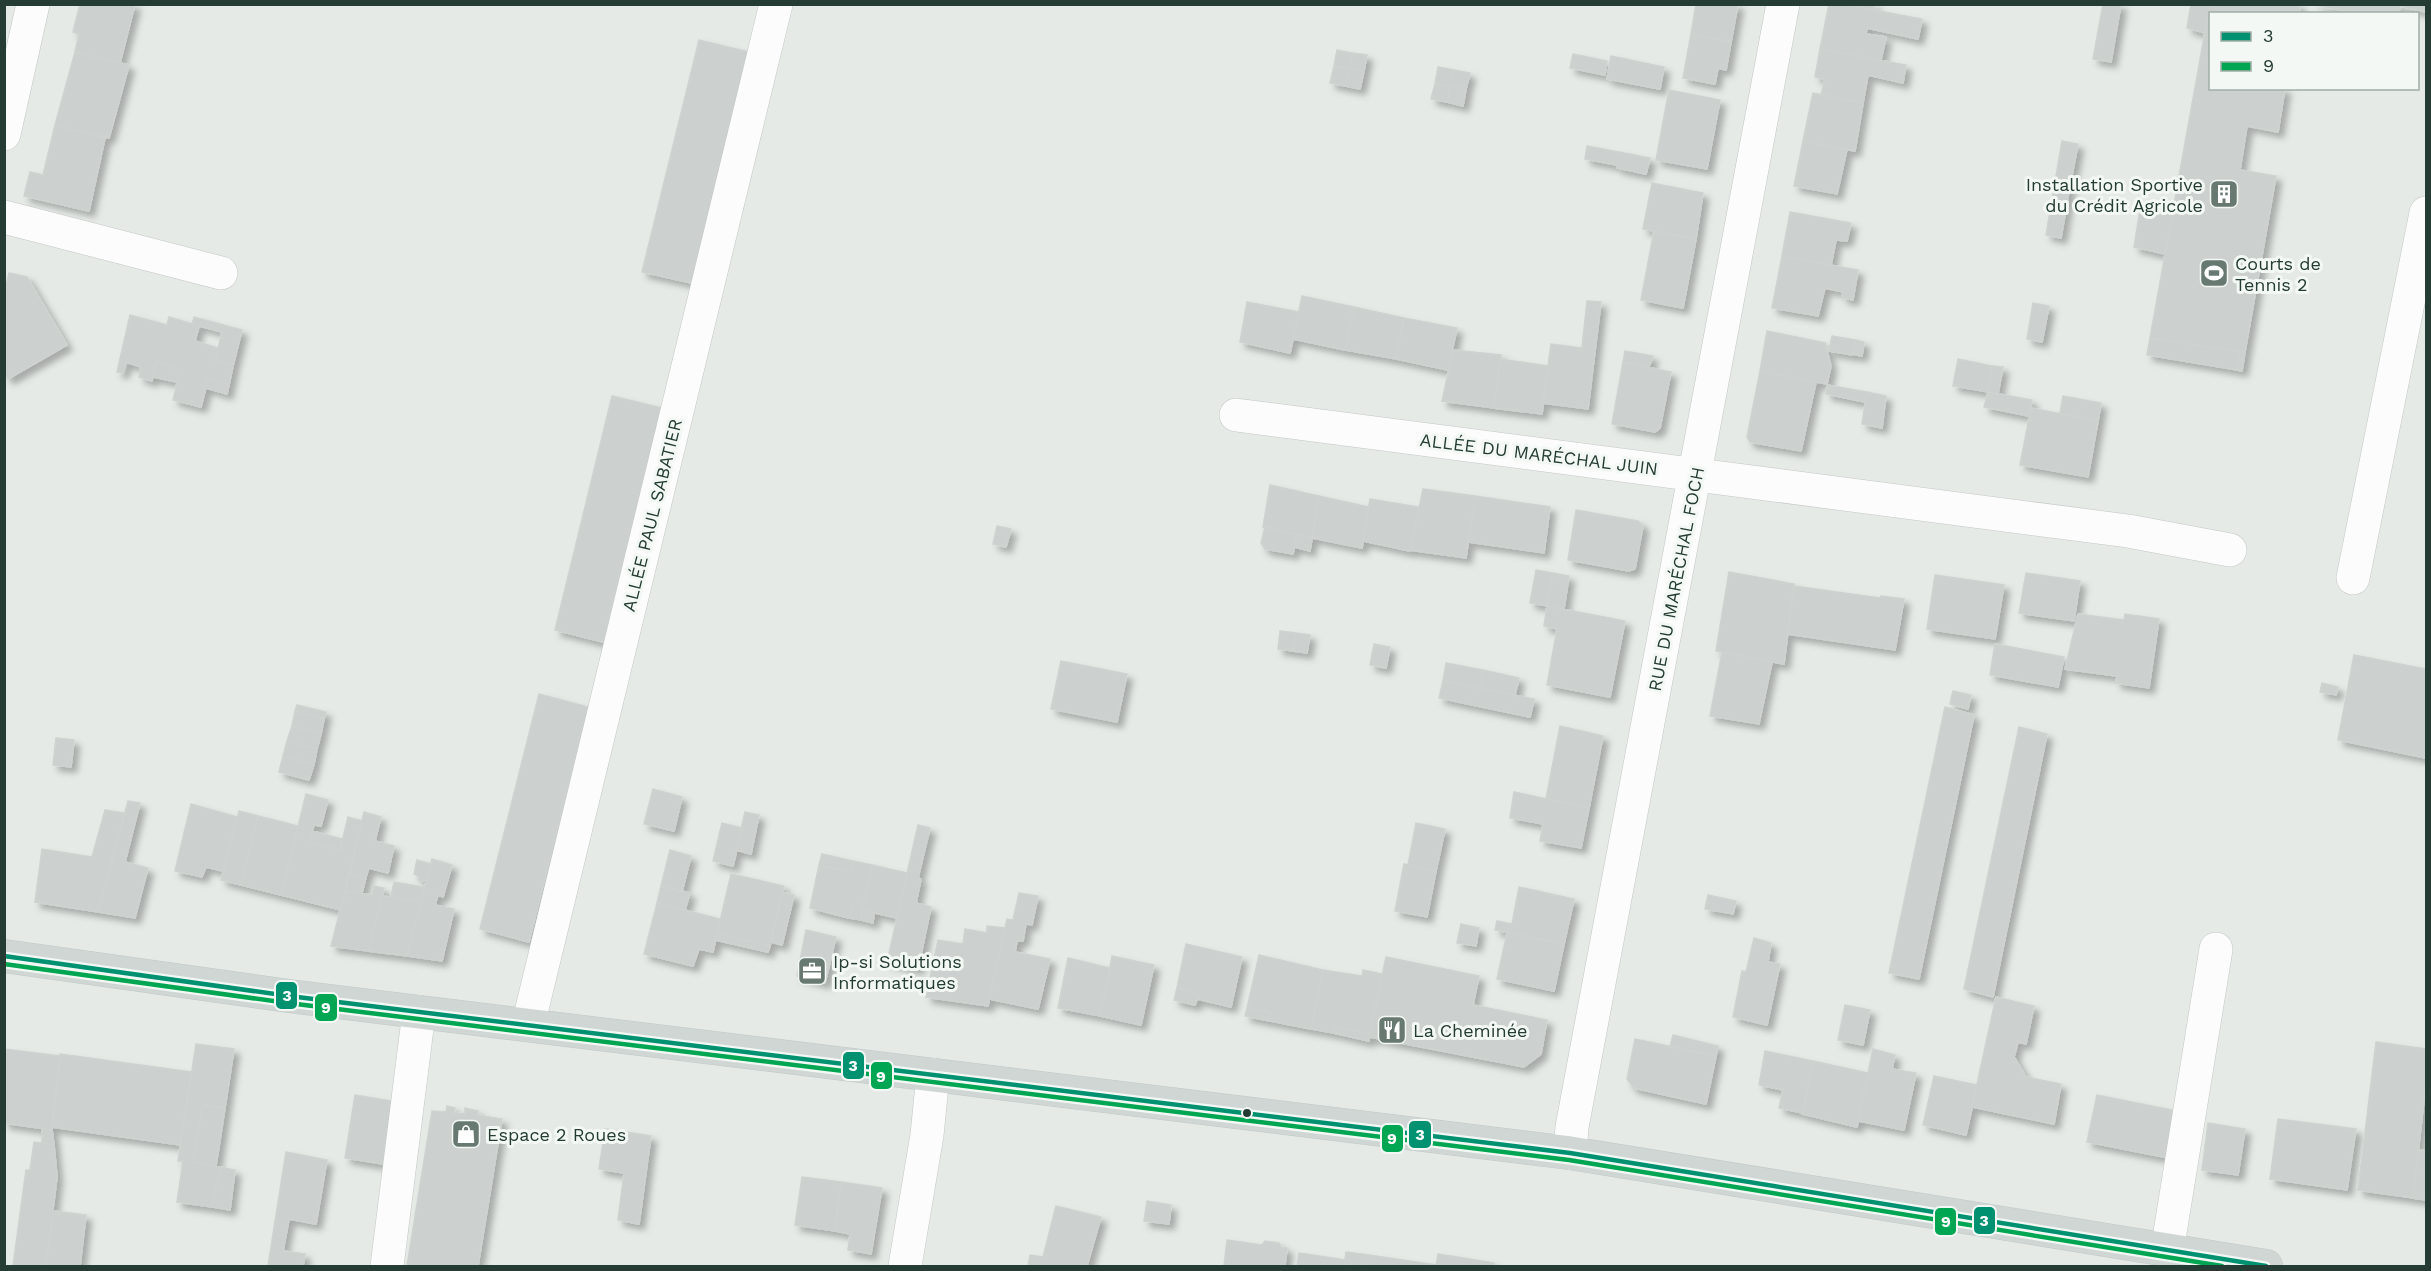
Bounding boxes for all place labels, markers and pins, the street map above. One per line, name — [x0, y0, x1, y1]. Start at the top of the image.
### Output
place label: Installation Sportive du Crédit Agricole — [2026, 174, 2203, 216]
building icon: Installation Sportive du Crédit Agricole — [2208, 178, 2240, 210]
place label: Courts de Tennis 2 — [2235, 253, 2321, 295]
sports icon: Courts de Tennis 2 — [2198, 257, 2230, 289]
place label: Ip-si Solutions Informatiques — [833, 951, 962, 993]
office icon: Ip-si Solutions Informatiques — [796, 955, 828, 987]
restaurant icon: La Cheminée — [1376, 1014, 1408, 1046]
place label: La Cheminée — [1413, 1020, 1527, 1041]
unlabelled marker — [1241, 1107, 1253, 1119]
shop icon: Espace 2 Roues — [450, 1118, 482, 1150]
place label: Espace 2 Roues — [487, 1124, 626, 1145]

